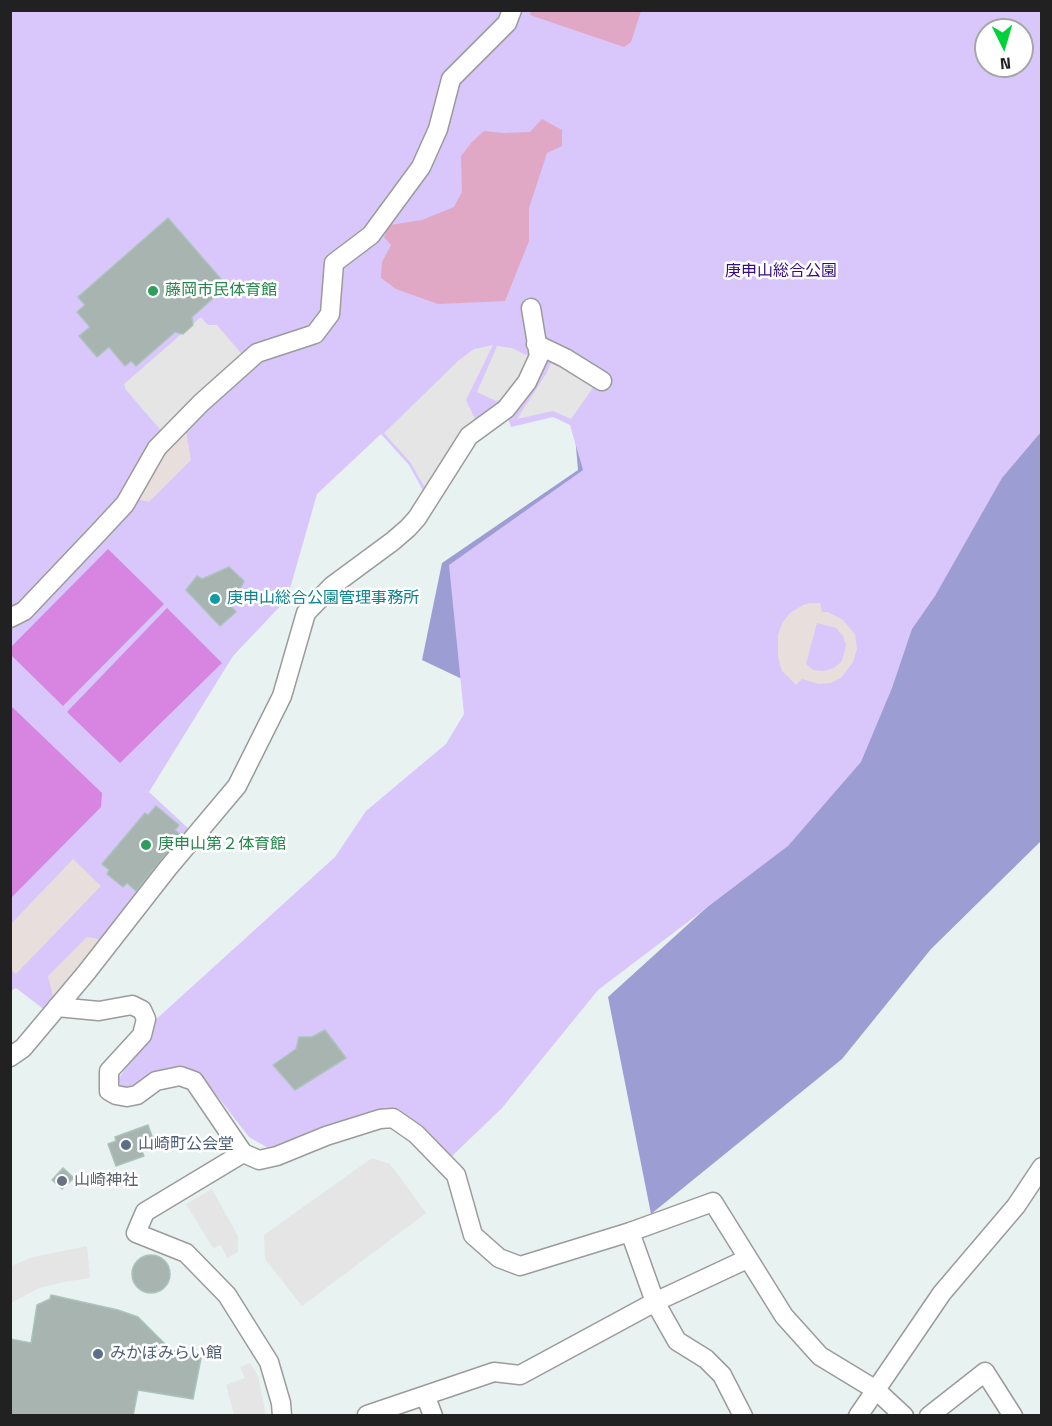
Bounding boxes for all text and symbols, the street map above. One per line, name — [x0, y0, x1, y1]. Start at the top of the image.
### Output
north arrow — [974, 18, 1034, 78]
text: N — [999, 52, 1012, 76]
park label: 庚申山総合公園 — [725, 262, 837, 282]
place label: 藤岡市民体育館 — [165, 281, 277, 301]
marker: 藤岡市民体育館 — [146, 284, 160, 298]
place label: 庚申山総合公園管理事務所 — [227, 589, 419, 609]
marker: 庚申山総合公園管理事務所 — [208, 592, 222, 606]
place label: 庚申山第２体育館 — [158, 835, 286, 855]
marker: 庚申山第２体育館 — [139, 838, 153, 852]
place label: 山崎町公会堂 — [138, 1135, 234, 1155]
marker: 山崎町公会堂 — [119, 1138, 133, 1152]
place label: 山崎神社 — [74, 1171, 138, 1191]
marker: 山崎神社 — [55, 1174, 69, 1188]
place label: みかぼみらい館 — [110, 1344, 222, 1364]
marker: みかぼみらい館 — [91, 1347, 105, 1361]

